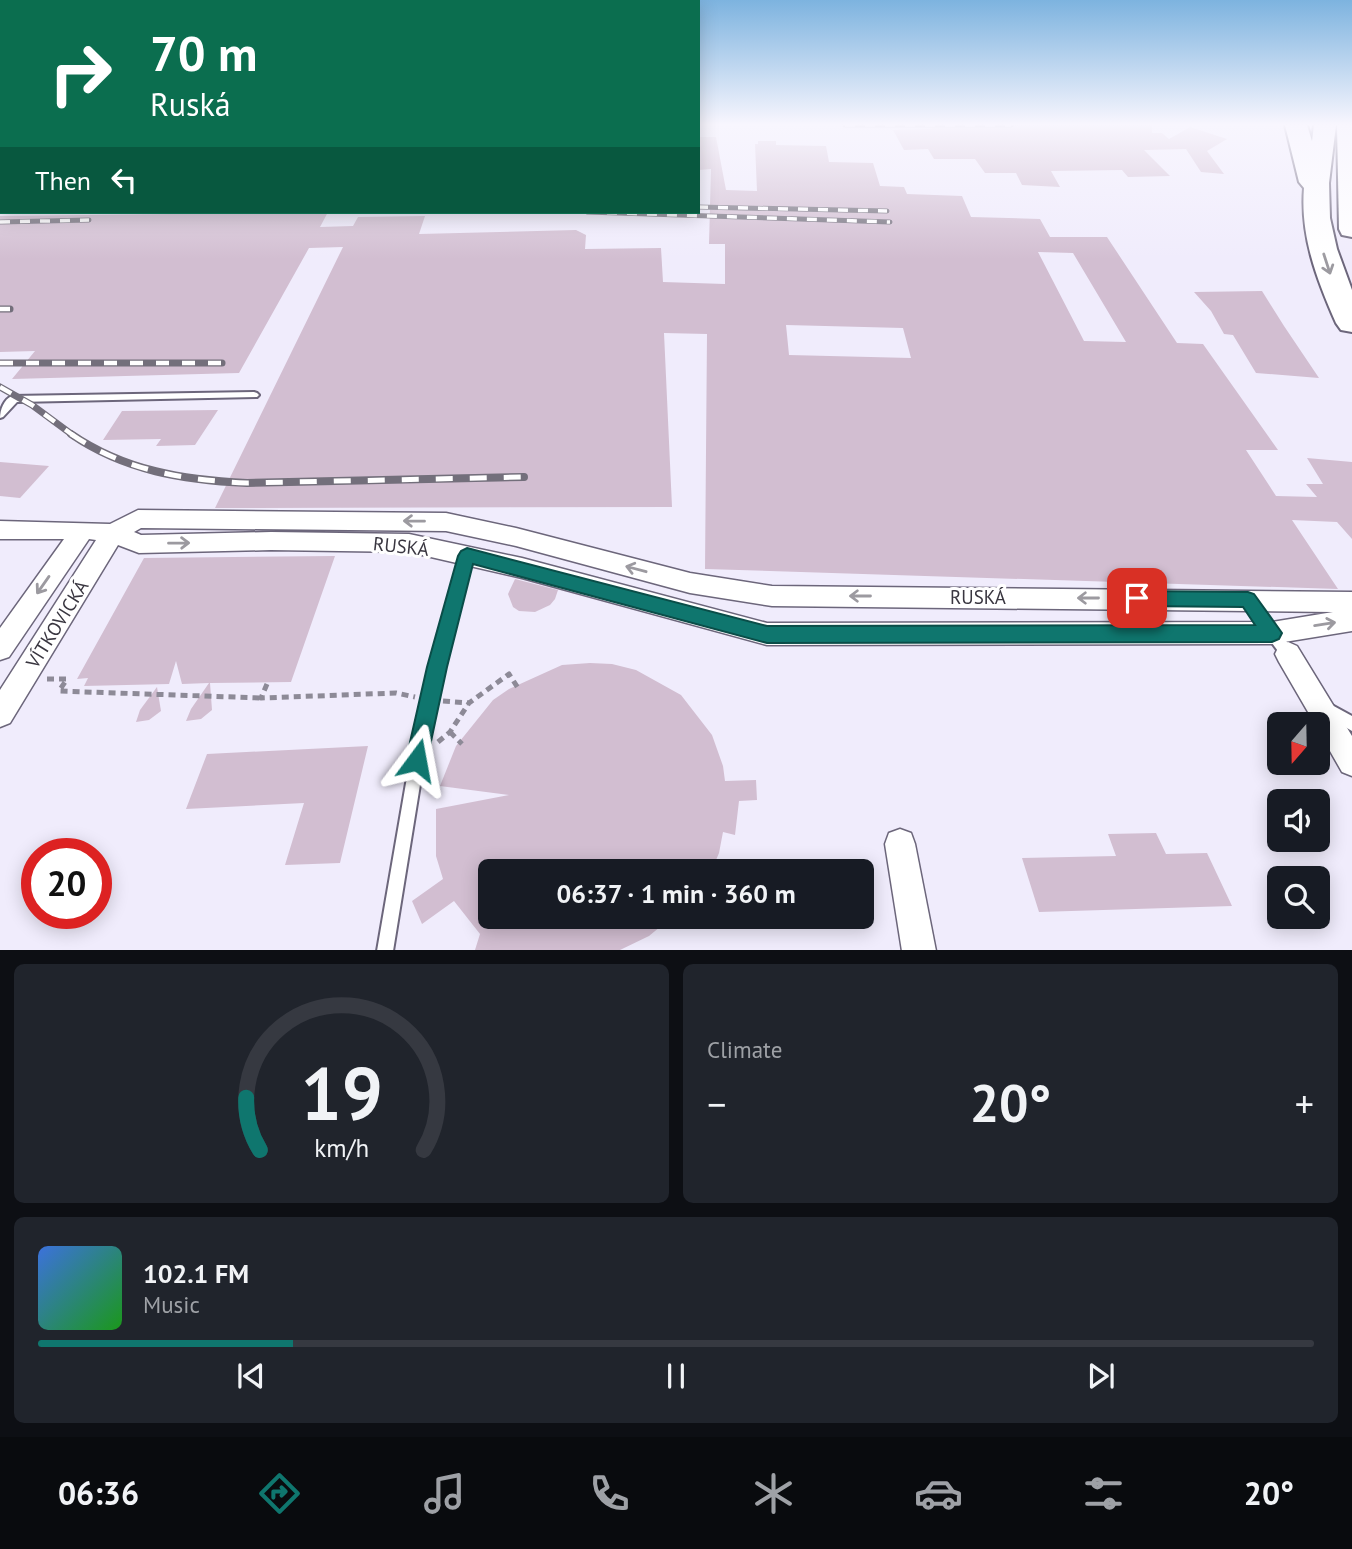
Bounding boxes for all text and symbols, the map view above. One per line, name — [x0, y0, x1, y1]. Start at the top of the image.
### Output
text: 70 m — [150, 21, 257, 85]
icon: right — [35, 28, 126, 119]
text: Ruská — [150, 83, 231, 125]
icon: left — [105, 161, 143, 199]
text: Then — [35, 164, 91, 197]
one-way arrow — [1321, 253, 1334, 275]
one-way arrow — [403, 515, 426, 528]
street label: RUSKÁ — [372, 531, 430, 561]
one-way arrow — [167, 536, 190, 549]
one-way arrow — [625, 562, 648, 575]
pin — [1107, 568, 1167, 628]
one-way arrow — [36, 575, 50, 594]
street label: VÍTKOVICKÁ — [20, 576, 93, 673]
icon: arrive — [1118, 579, 1156, 617]
street label: RUSKÁ — [950, 585, 1006, 609]
one-way arrow — [849, 589, 872, 603]
one-way arrow — [1077, 591, 1100, 605]
one-way arrow — [1314, 617, 1336, 630]
north arrow — [1267, 712, 1330, 775]
map controls — [1267, 712, 1330, 929]
position arrow — [380, 723, 454, 797]
button: sound — [1267, 789, 1330, 852]
speed limit sign: 20 — [21, 838, 112, 929]
button: search — [1267, 866, 1330, 929]
text: 06:37 · 1 min · 360 m — [556, 877, 796, 910]
text: Climate — [707, 1035, 782, 1064]
text: 19 — [300, 1046, 383, 1140]
text: 20° — [970, 1069, 1051, 1136]
text: − — [707, 1079, 726, 1128]
text: + — [1295, 1079, 1314, 1128]
text: km/h — [314, 1131, 369, 1163]
text: 102.1 FM — [143, 1257, 249, 1290]
text: Music — [143, 1290, 200, 1319]
icon: previous — [232, 1357, 270, 1395]
icon: pause — [657, 1357, 695, 1395]
icon: next — [1082, 1357, 1120, 1395]
icon: directions — [255, 1469, 304, 1518]
icon: music — [420, 1469, 469, 1518]
icon: phone — [585, 1469, 634, 1518]
icon: climate — [749, 1469, 798, 1518]
icon: car — [914, 1469, 963, 1518]
icon: filters — [1079, 1469, 1128, 1518]
text: 06:36 — [58, 1472, 139, 1514]
text: 20° — [1244, 1472, 1294, 1514]

